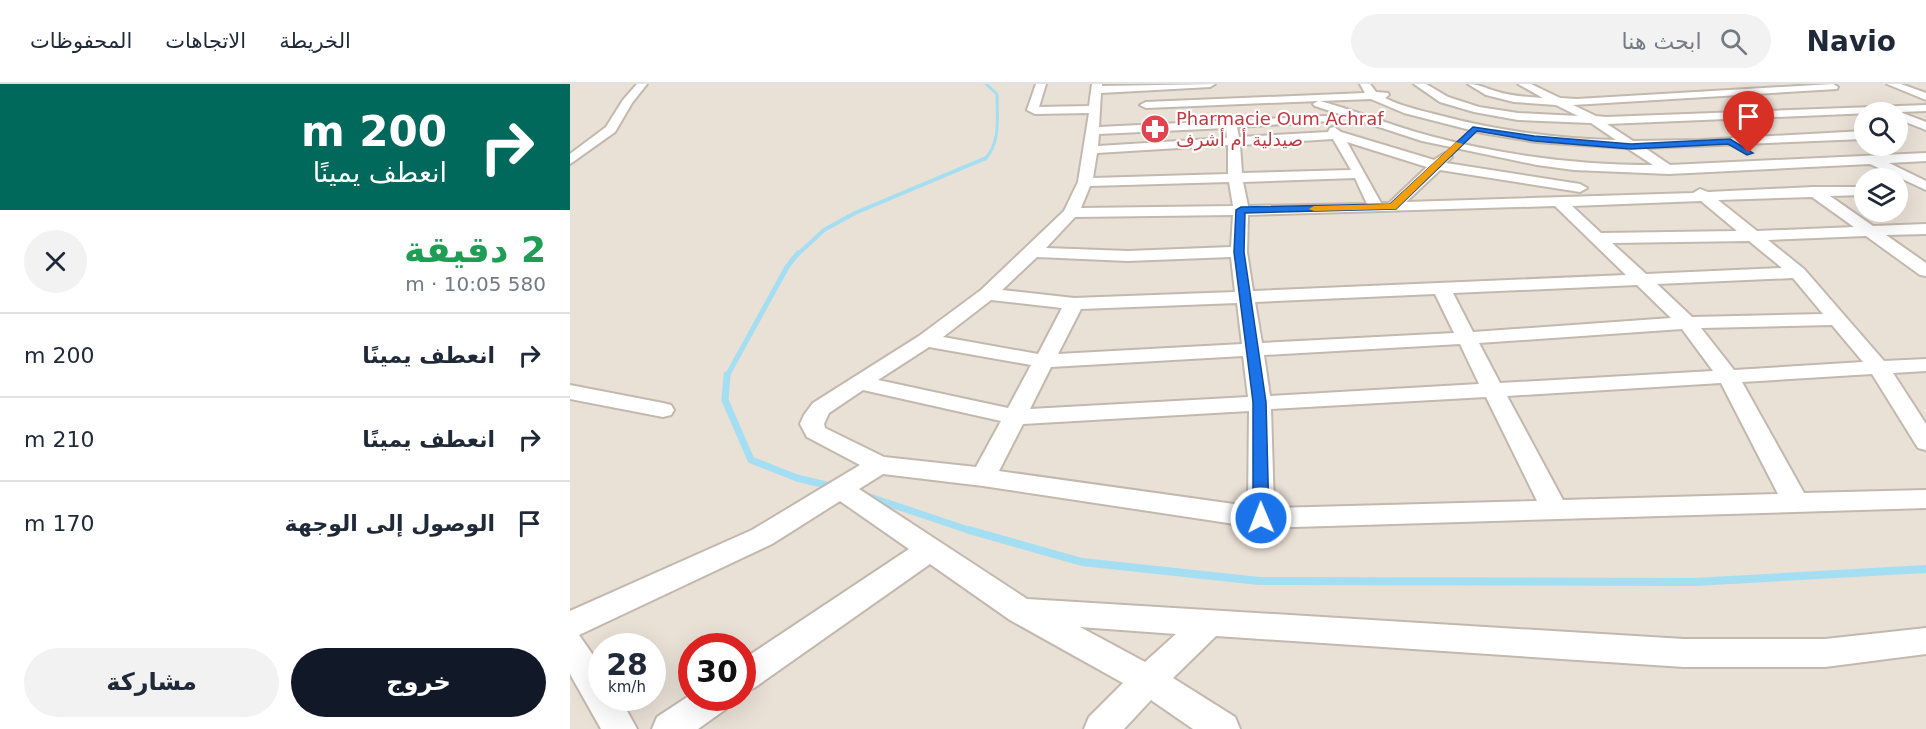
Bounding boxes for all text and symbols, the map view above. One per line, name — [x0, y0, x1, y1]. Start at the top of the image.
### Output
search box — [1351, 14, 1771, 68]
icon: search — [1717, 25, 1750, 58]
text: Navio — [1807, 25, 1896, 58]
text: المحفوظات — [30, 29, 132, 53]
text: الاتجاهات — [165, 29, 246, 53]
text: الخريطة — [279, 29, 351, 53]
text: ابحث هنا — [1622, 29, 1702, 54]
pin — [1723, 91, 1774, 153]
icon: arrive — [1732, 100, 1765, 133]
map controls — [1854, 102, 1908, 222]
button: search — [1854, 102, 1908, 156]
text: 200 m — [301, 107, 447, 156]
icon: right — [468, 108, 546, 186]
place label: Pharmacie Oum Achraf صيدلية أم أشرف — [1176, 108, 1384, 151]
pharmacy icon: Pharmacie Oum Achraf صيدلية أم أشرف — [1139, 113, 1171, 145]
text: انعطف يمينًا — [313, 157, 447, 188]
button: layers — [1854, 168, 1908, 222]
text: 2 دقيقة — [404, 229, 546, 270]
button: close — [24, 230, 87, 293]
text: 580 m · 10:05 — [405, 272, 546, 296]
icon: right — [513, 339, 546, 372]
text: 200 m — [24, 343, 94, 368]
text: انعطف يمينًا — [362, 343, 495, 368]
icon: right — [513, 423, 546, 456]
text: 210 m — [24, 427, 94, 452]
text: انعطف يمينًا — [362, 427, 495, 452]
position arrow — [1229, 486, 1293, 550]
icon: arrive — [513, 507, 546, 540]
text: 170 m — [24, 511, 94, 536]
text: الوصول إلى الوجهة — [285, 511, 495, 536]
speed limit sign: 30 — [678, 633, 756, 711]
text: 28 — [606, 647, 648, 682]
button: مشاركة — [24, 648, 279, 717]
button: خروج — [291, 648, 546, 717]
text: km/h — [608, 678, 646, 696]

